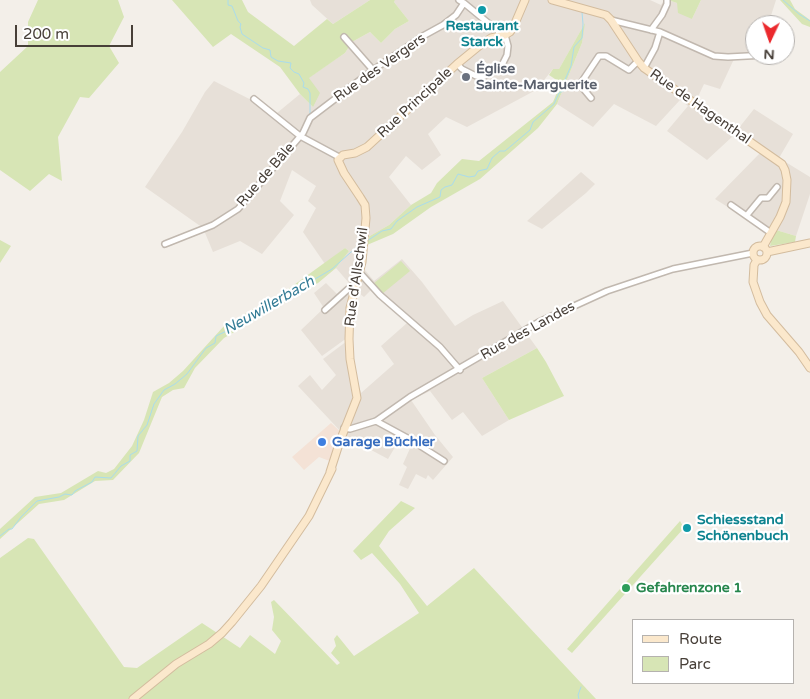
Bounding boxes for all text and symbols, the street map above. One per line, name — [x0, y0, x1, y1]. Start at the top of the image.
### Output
marker: Restaurant Starck — [476, 4, 488, 16]
scale bar — [18, 15, 135, 47]
north arrow — [745, 15, 795, 65]
place label: Restaurant Starck — [445, 18, 519, 50]
text: 200 m — [23, 25, 69, 43]
street label: Rue des Vergers — [331, 30, 429, 106]
text: N — [763, 46, 775, 63]
place label: Église Sainte-Marguerite — [476, 61, 597, 94]
street label: Rue Principale — [374, 64, 456, 142]
street label: Rue de Hagenthal — [646, 66, 754, 148]
marker: Église Sainte-Marguerite — [460, 71, 472, 83]
street label: Rue de Bâle — [234, 140, 298, 210]
street label: Rue d'Allschwil — [342, 226, 372, 328]
water label: Neuwillerbach — [220, 273, 318, 339]
street label: Rue des Landes — [478, 298, 578, 364]
place label: Garage Büchler — [332, 434, 435, 450]
marker: Garage Büchler — [316, 436, 328, 448]
place label: Schiessstand Schönenbuch — [697, 512, 788, 544]
marker: Schiessstand Schönenbuch — [681, 522, 693, 534]
place label: Gefahrenzone 1 — [636, 580, 742, 596]
marker: Gefahrenzone 1 — [620, 582, 632, 594]
legend — [632, 619, 795, 684]
text: Route — [679, 630, 722, 648]
text: Parc — [679, 655, 711, 673]

